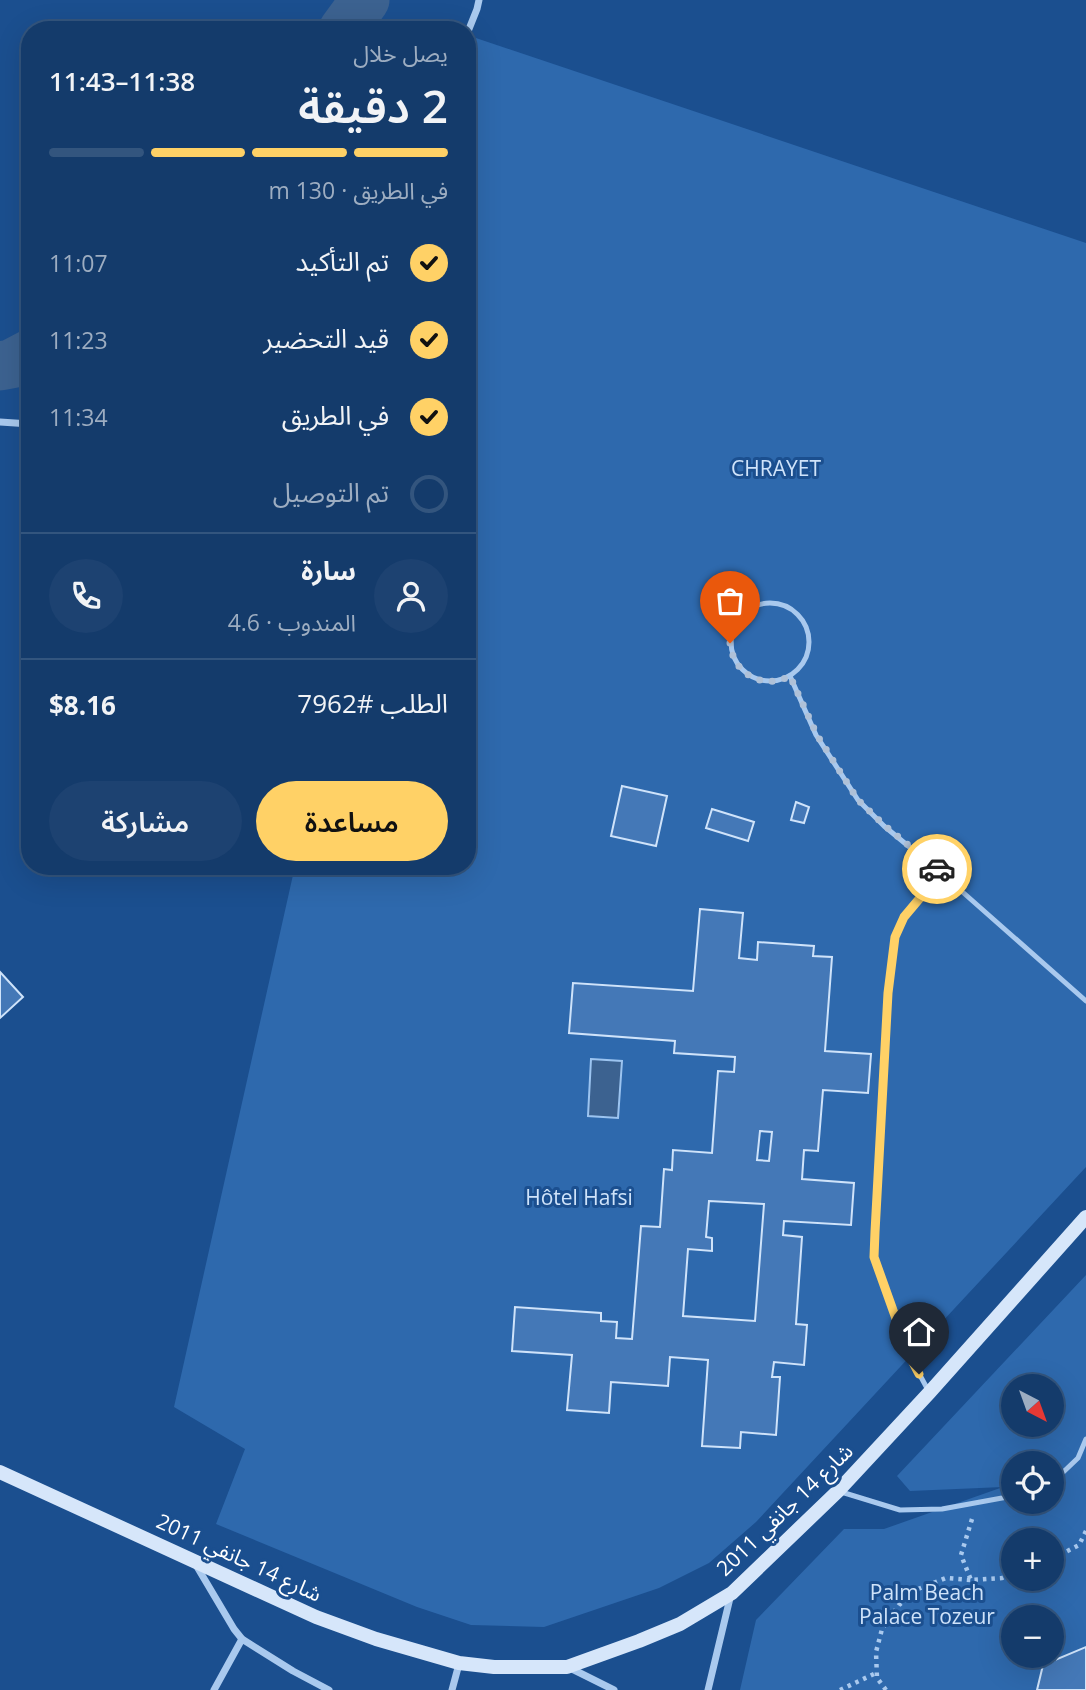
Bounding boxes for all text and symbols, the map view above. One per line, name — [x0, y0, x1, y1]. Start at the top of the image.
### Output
text: يصل خلال — [353, 37, 448, 69]
text: 11:38–11:43 — [49, 63, 195, 99]
text: 2 دقيقة — [298, 74, 448, 136]
text: في الطريق · 130 m — [268, 174, 448, 206]
text: تم التأكيد — [295, 243, 389, 279]
icon: check — [410, 244, 448, 282]
text: 11:07 — [49, 247, 108, 279]
text: قيد التحضير — [263, 320, 389, 356]
icon: check — [410, 321, 448, 359]
text: 11:23 — [49, 324, 108, 356]
text: في الطريق — [282, 397, 389, 433]
icon: check — [410, 398, 448, 436]
text: 11:34 — [49, 401, 108, 433]
park label: CHRAYET — [731, 454, 821, 482]
text: تم التوصيل — [273, 474, 389, 510]
text: سارة — [301, 552, 356, 588]
button: phone — [49, 559, 123, 633]
button: person — [374, 559, 448, 633]
pin — [700, 571, 760, 643]
icon: bag — [711, 582, 749, 620]
text: المندوب · 4.6 — [228, 606, 356, 638]
text: الطلب #7962 — [297, 685, 448, 721]
text: $8.16 — [49, 687, 116, 723]
button: مشاركة — [49, 781, 242, 861]
button: مساعدة — [256, 781, 448, 861]
courier — [902, 834, 972, 904]
icon: car — [918, 850, 956, 888]
park label: Hôtel Hafsi — [525, 1183, 633, 1211]
pin — [889, 1302, 949, 1374]
icon: home — [900, 1313, 938, 1351]
north arrow — [1001, 1374, 1064, 1437]
map controls — [1001, 1374, 1064, 1668]
street label: شارع 14 جانفي 2011 — [710, 1437, 861, 1584]
button: locate — [1001, 1451, 1064, 1514]
street label: شارع 14 جانفي 2011 — [151, 1507, 327, 1610]
button: + — [1001, 1528, 1064, 1591]
park label: Palm Beach Palace Tozeur — [859, 1578, 995, 1630]
button: − — [1001, 1605, 1064, 1668]

